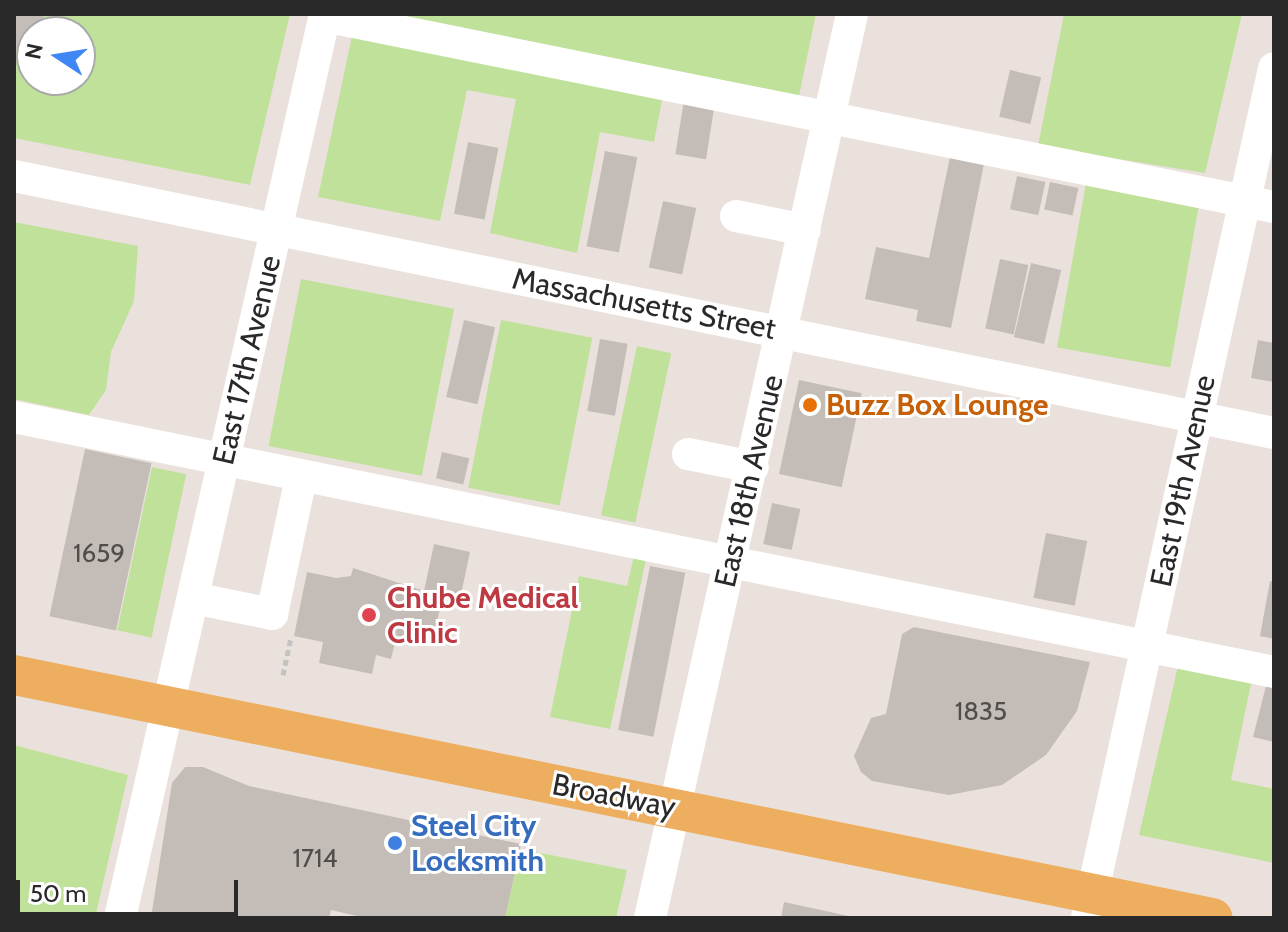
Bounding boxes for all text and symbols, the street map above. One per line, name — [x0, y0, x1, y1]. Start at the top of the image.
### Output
north arrow — [16, 16, 96, 96]
text: N — [19, 41, 49, 62]
street label: East 17th Avenue — [205, 252, 289, 468]
street label: Massachusetts Street — [509, 261, 779, 347]
street label: East 18th Avenue — [707, 371, 791, 591]
street label: East 19th Avenue — [1143, 372, 1223, 590]
place label: Buzz Box Lounge — [826, 387, 1049, 423]
marker: Buzz Box Lounge — [801, 396, 819, 414]
house number: 1659 — [73, 538, 125, 570]
place label: Chube Medical Clinic — [387, 580, 578, 650]
marker: Chube Medical Clinic — [358, 604, 380, 626]
house number: 1835 — [955, 696, 1007, 728]
street label: Broadway — [549, 766, 679, 826]
place label: Steel City Locksmith — [411, 808, 544, 878]
marker: Steel City Locksmith — [386, 834, 404, 852]
house number: 1714 — [292, 843, 338, 875]
scale bar — [20, 864, 242, 914]
text: 50 m — [30, 879, 86, 908]

